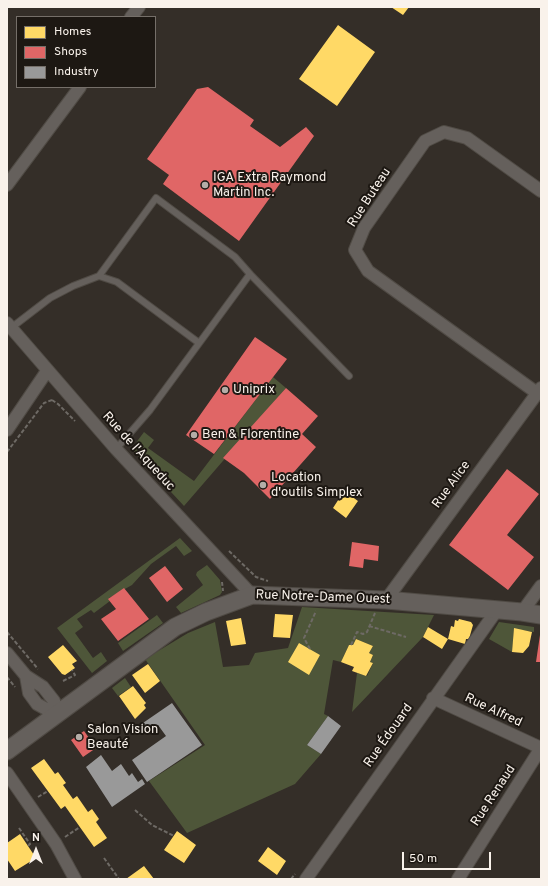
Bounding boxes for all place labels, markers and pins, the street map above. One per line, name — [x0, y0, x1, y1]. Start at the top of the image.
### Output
place label: IGA Extra Raymond Martin Inc. — [213, 170, 326, 201]
marker: IGA Extra Raymond Martin Inc. — [200, 180, 210, 190]
place label: Uniprix — [233, 382, 275, 398]
marker: Uniprix — [220, 385, 230, 395]
place label: Ben & Florentine — [202, 427, 299, 443]
marker: Ben & Florentine — [189, 430, 199, 440]
place label: Location d'outils Simplex — [271, 470, 363, 501]
marker: Location d'outils Simplex — [258, 480, 268, 490]
place label: Salon Vision Beauté — [87, 722, 158, 753]
marker: Salon Vision Beauté — [74, 732, 84, 742]

